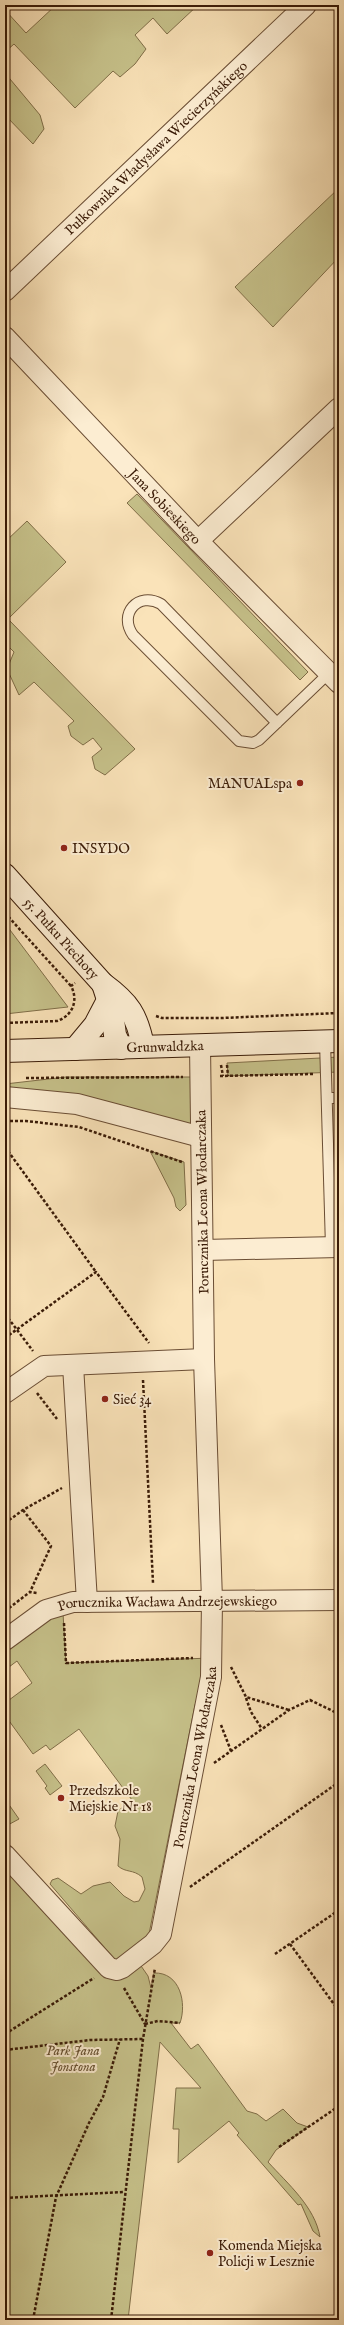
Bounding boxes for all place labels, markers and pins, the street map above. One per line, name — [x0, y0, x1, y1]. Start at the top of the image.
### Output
place label: MANUALspa — [208, 775, 293, 793]
marker: MANUALspa — [295, 778, 305, 788]
place label: INSYDO — [72, 840, 130, 858]
marker: INSYDO — [59, 843, 69, 853]
place label: Sieć 34 — [113, 1391, 152, 1409]
marker: Sieć 34 — [100, 1394, 110, 1404]
place label: Przedszkole Miejskie Nr 18 — [69, 1782, 152, 1816]
marker: Przedszkole Miejskie Nr 18 — [56, 1793, 66, 1803]
place label: Komenda Miejska Policji w Lesznie — [218, 2237, 323, 2271]
marker: Komenda Miejska Policji w Lesznie — [205, 2248, 215, 2258]

